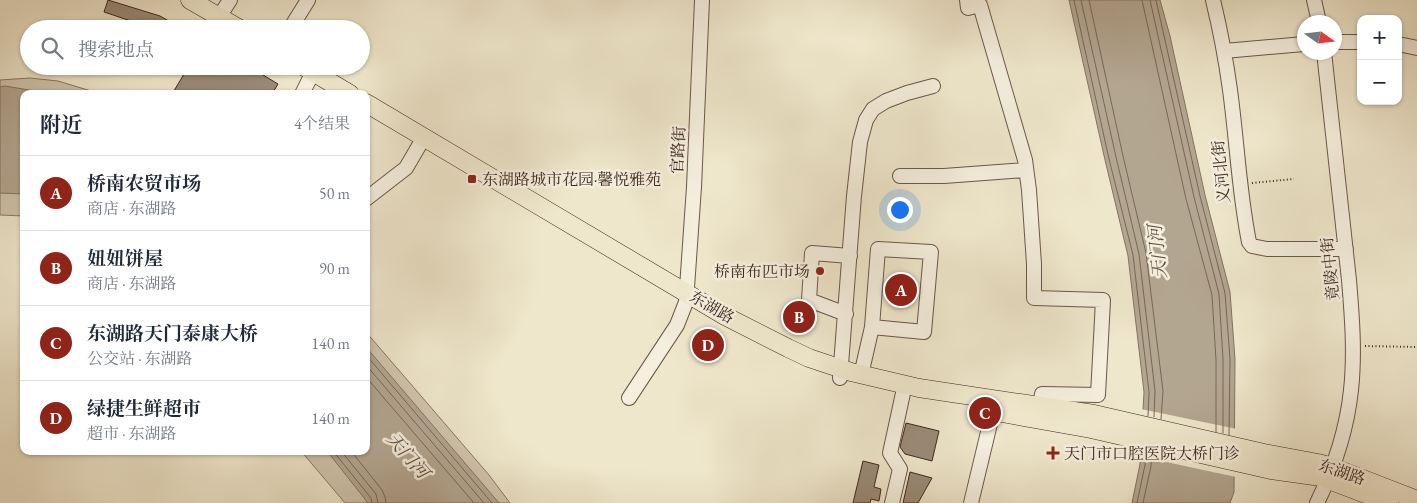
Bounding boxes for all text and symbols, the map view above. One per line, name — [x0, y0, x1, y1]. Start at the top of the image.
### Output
north arrow — [1297, 15, 1342, 60]
map controls — [1357, 15, 1402, 105]
button: + — [1357, 15, 1402, 60]
search box — [20, 20, 370, 75]
icon: search — [38, 34, 66, 62]
text: 搜索地点 — [78, 37, 154, 62]
button: − — [1357, 60, 1402, 105]
text: 附近 — [40, 111, 82, 138]
text: 4个结果 — [294, 113, 350, 134]
street label: 官路街 — [666, 125, 690, 175]
street label: 义河北街 — [1207, 139, 1235, 205]
place label: 东湖路城市花园·馨悦雅苑 — [482, 169, 661, 190]
text: 桥南农贸市场 — [87, 171, 201, 196]
marker: 东湖路城市花园·馨悦雅苑 — [466, 173, 478, 185]
text: A — [50, 183, 62, 204]
text: 50 m — [319, 183, 350, 204]
your location — [887, 197, 913, 223]
text: 商店 · 东湖路 — [87, 198, 177, 219]
water label: 天门河 — [1142, 221, 1171, 280]
street label: 竟陵中街 — [1316, 236, 1344, 302]
text: 妞妞饼屋 — [87, 246, 163, 271]
text: B — [51, 258, 61, 279]
text: 90 m — [319, 258, 350, 279]
place label: 桥南布匹市场 — [714, 261, 810, 282]
marker: 桥南布匹市场 — [814, 265, 826, 277]
pin: A — [885, 271, 917, 309]
text: 商店 · 东湖路 — [87, 273, 177, 294]
street label: 东湖路 — [686, 286, 738, 328]
pin: B — [783, 298, 815, 336]
text: 东湖路天门泰康大桥 — [87, 321, 258, 346]
pin: D — [692, 326, 724, 364]
text: C — [50, 333, 62, 354]
text: 140 m — [311, 333, 350, 354]
text: 公交站 · 东湖路 — [87, 348, 193, 369]
pin: C — [969, 394, 1001, 432]
text: 绿捷生鲜超市 — [87, 396, 201, 421]
text: D — [50, 408, 62, 429]
text: 140 m — [311, 408, 350, 429]
text: 超市 · 东湖路 — [87, 423, 177, 444]
water label: 天门河 — [382, 427, 436, 485]
place label: 天门市口腔医院大桥门诊 — [1064, 443, 1240, 464]
marker: 天门市口腔医院大桥门诊 — [1046, 446, 1060, 460]
street label: 东湖路 — [1316, 454, 1368, 490]

